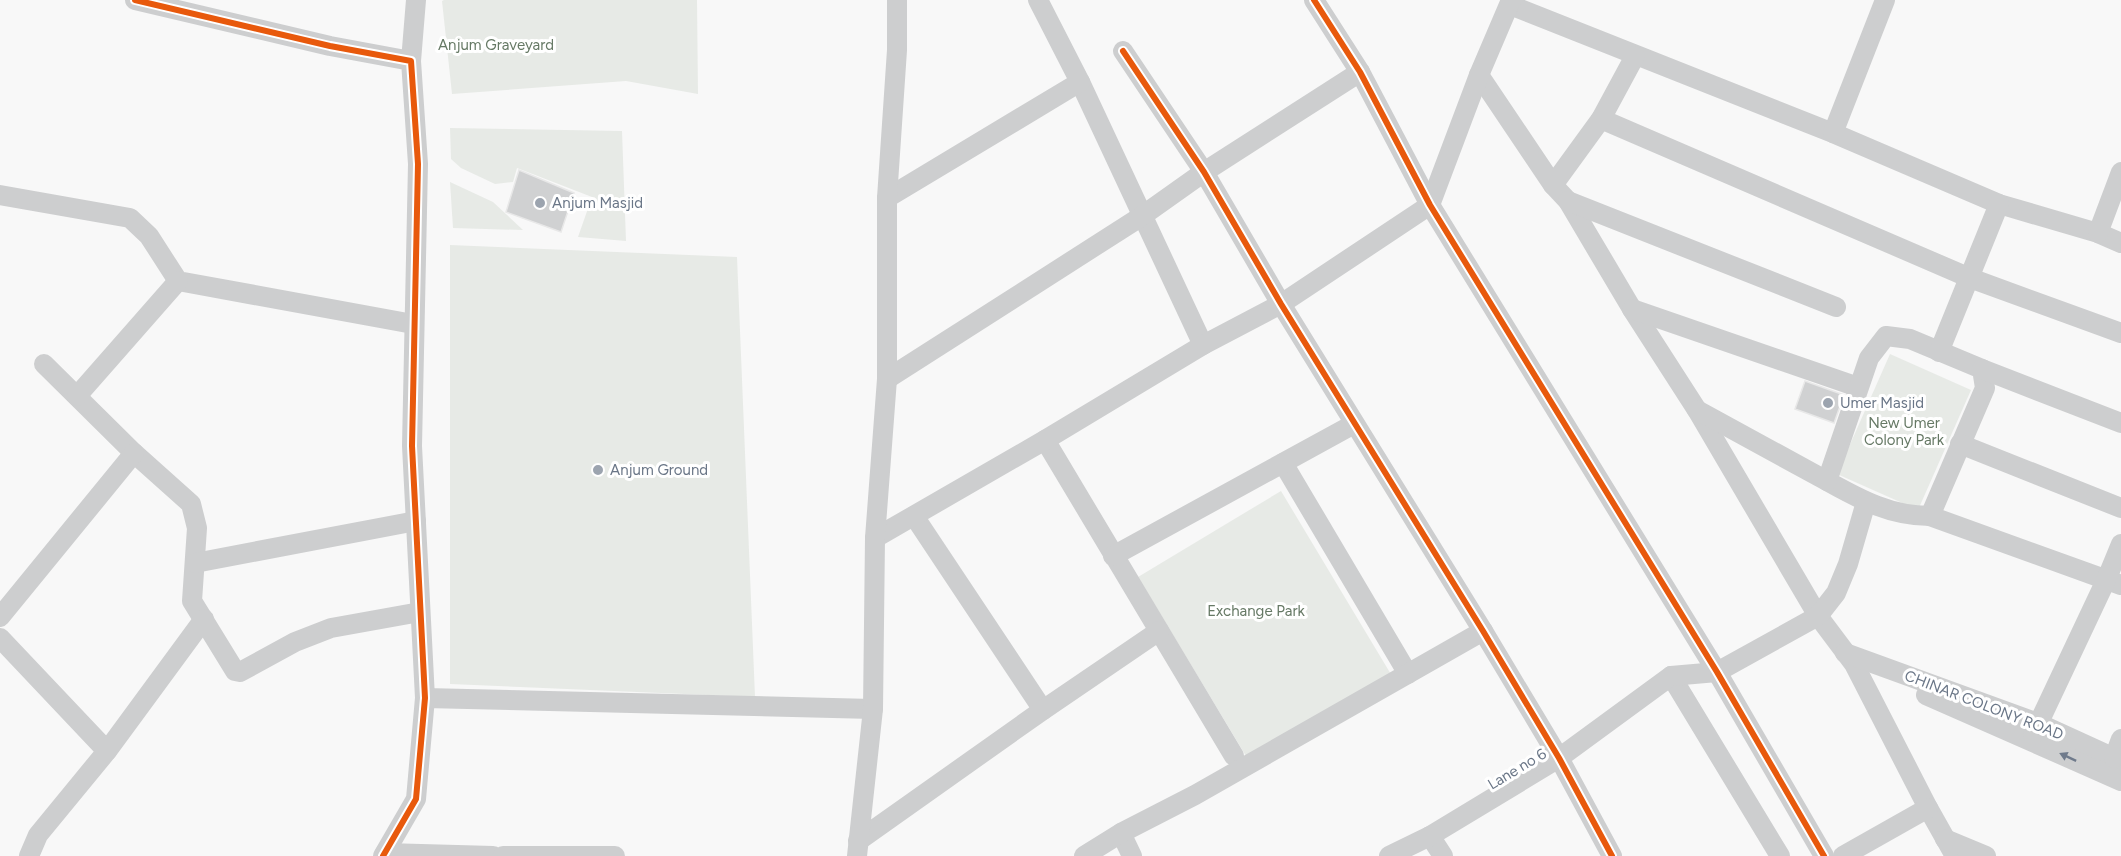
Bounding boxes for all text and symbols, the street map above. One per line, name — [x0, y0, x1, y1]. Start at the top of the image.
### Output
park label: Anjum Graveyard — [438, 36, 554, 54]
place label: Anjum Masjid — [552, 194, 643, 212]
marker: Anjum Masjid — [533, 196, 547, 210]
place label: Umer Masjid — [1840, 394, 1924, 412]
marker: Umer Masjid — [1821, 396, 1835, 410]
park label: New Umer Colony Park — [1864, 414, 1945, 449]
place label: Anjum Ground — [610, 461, 708, 479]
marker: Anjum Ground — [591, 463, 605, 477]
park label: Exchange Park — [1207, 602, 1306, 620]
street label: CHINAR COLONY ROAD — [1902, 666, 2066, 744]
street label: Lane no 6 — [1485, 744, 1550, 793]
one-way arrow — [2059, 753, 2076, 762]

